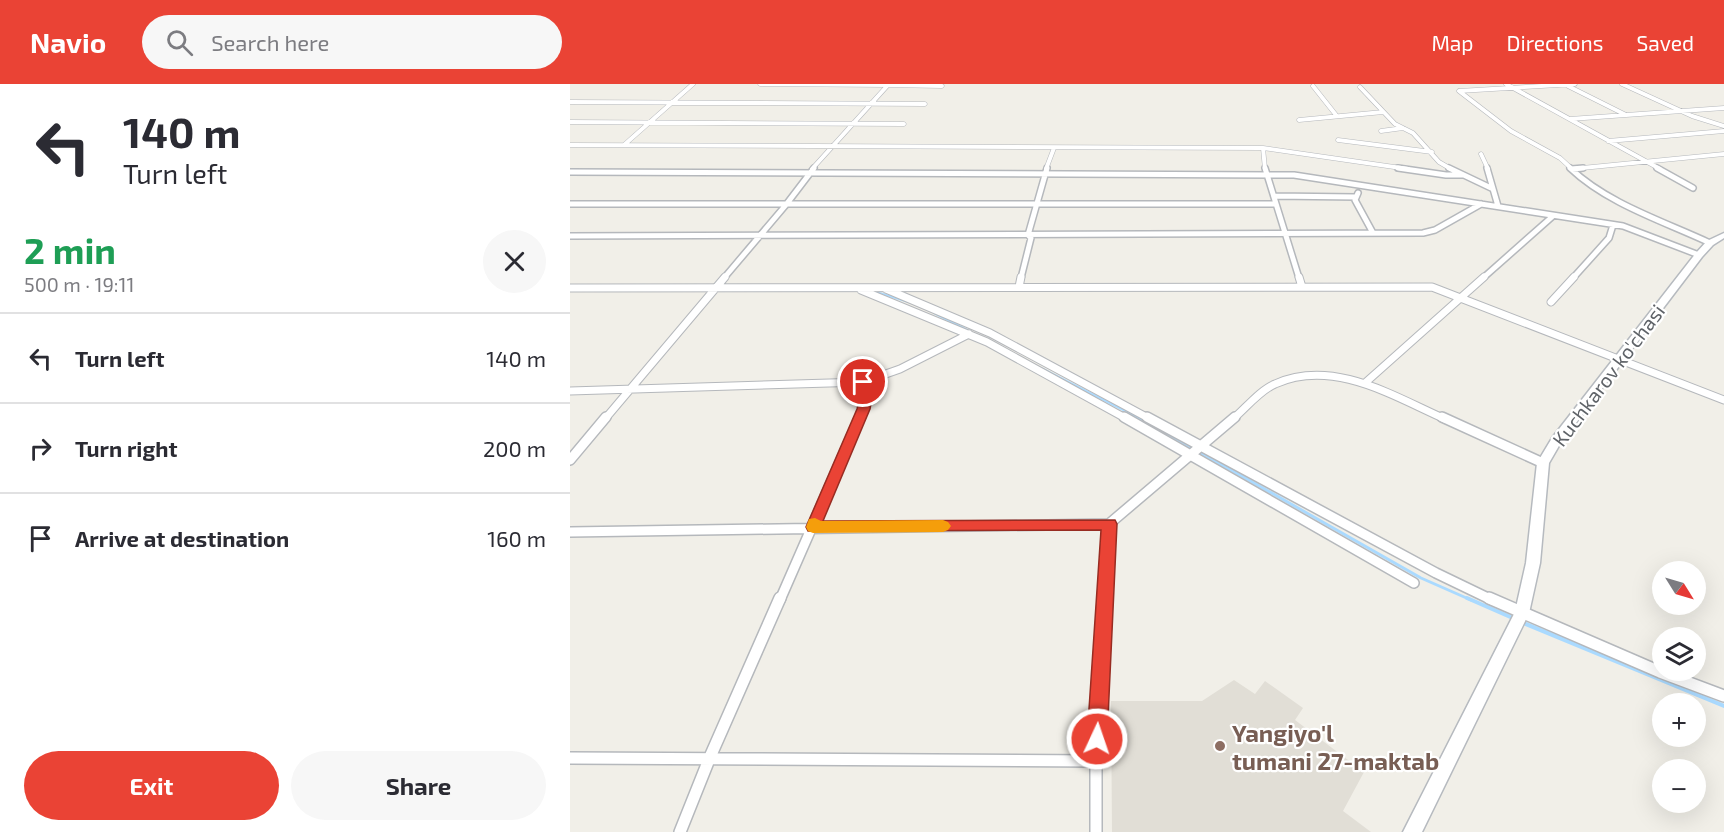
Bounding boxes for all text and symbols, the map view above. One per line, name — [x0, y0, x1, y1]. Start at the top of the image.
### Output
search box — [142, 15, 562, 69]
text: Navio — [30, 25, 106, 59]
icon: search — [163, 26, 196, 59]
text: Search here — [211, 29, 329, 55]
text: Map — [1431, 30, 1474, 55]
text: Directions — [1507, 30, 1603, 55]
text: Saved — [1636, 30, 1694, 55]
text: 140 m — [123, 106, 240, 156]
icon: left — [24, 108, 102, 186]
text: Turn left — [123, 157, 227, 189]
text: 2 min — [24, 228, 116, 271]
button: close — [483, 230, 546, 293]
text: 500 m · 19:11 — [24, 272, 135, 296]
street label: Kuchkarov ko'chasi — [1547, 299, 1669, 451]
icon: left — [24, 342, 57, 375]
text: Turn left — [75, 345, 164, 371]
text: 140 m — [486, 345, 546, 371]
pin — [837, 356, 888, 407]
icon: arrive — [846, 365, 879, 398]
icon: right — [24, 432, 57, 465]
text: Turn right — [75, 435, 177, 461]
text: 200 m — [483, 435, 546, 461]
icon: arrive — [24, 522, 57, 555]
text: Arrive at destination — [75, 525, 289, 551]
text: 160 m — [487, 525, 546, 551]
north arrow — [1652, 561, 1706, 615]
map controls — [1652, 561, 1706, 813]
button: layers — [1652, 627, 1706, 681]
button: + — [1652, 693, 1706, 747]
position arrow — [1065, 707, 1129, 771]
place label: Yangiyo'l tumani 27-maktab — [1232, 718, 1439, 775]
marker: Yangiyo'l tumani 27-maktab — [1213, 739, 1227, 753]
button: Exit — [24, 751, 279, 820]
button: Share — [291, 751, 546, 820]
button: − — [1652, 759, 1706, 813]

